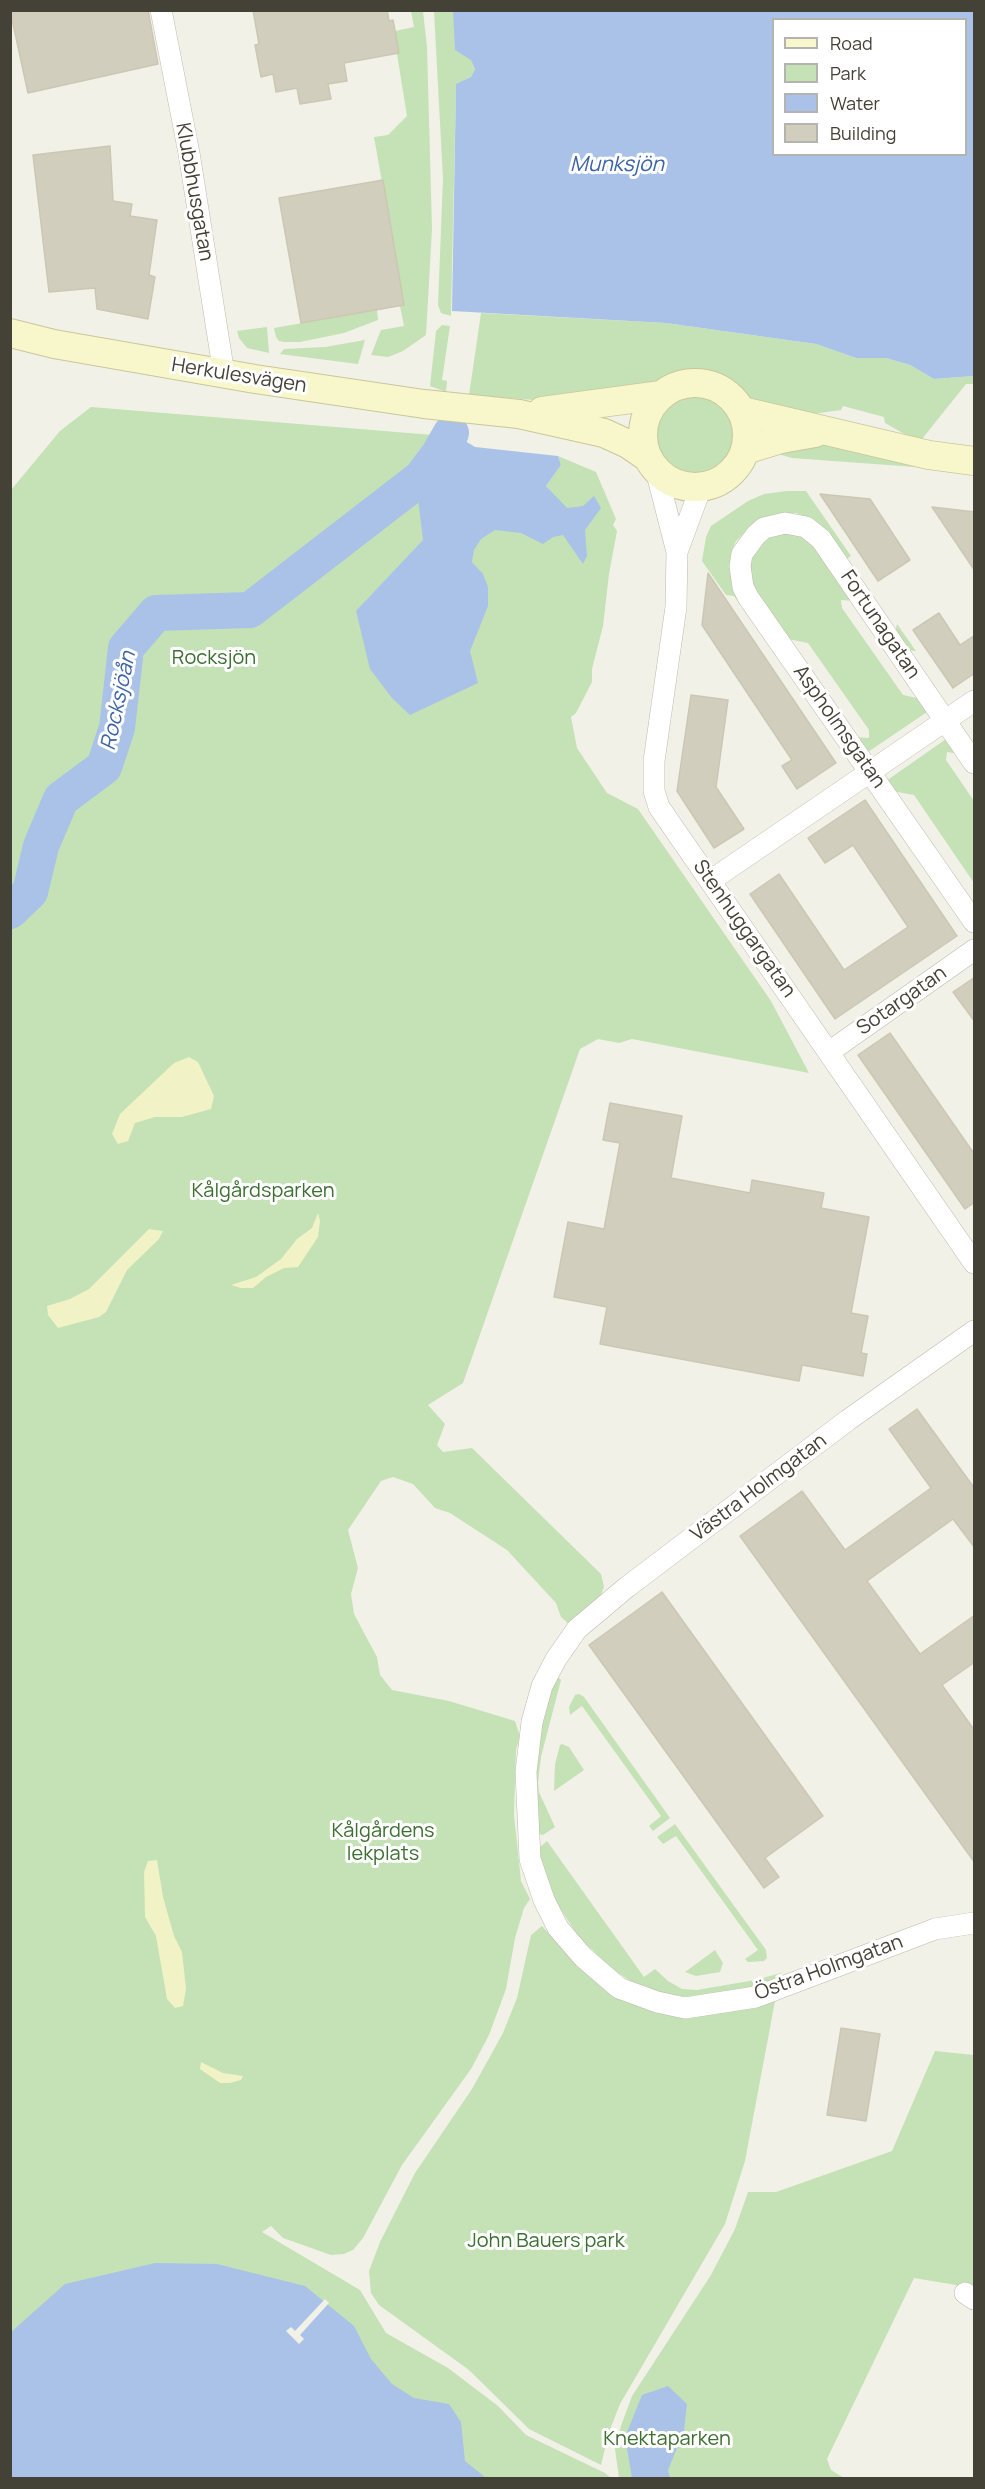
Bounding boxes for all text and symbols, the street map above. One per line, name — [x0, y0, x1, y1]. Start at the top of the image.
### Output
legend — [772, 18, 967, 156]
text: Road — [830, 31, 873, 55]
text: Park — [830, 61, 866, 85]
text: Water — [830, 91, 880, 115]
street label: Klubbhusgatan — [170, 121, 218, 263]
text: Building — [830, 121, 896, 145]
water label: Munksjön — [570, 152, 664, 178]
street label: Herkulesvägen — [170, 353, 308, 399]
street label: Fortunagatan — [835, 566, 925, 684]
park label: Rocksjön — [172, 646, 256, 670]
water label: Rocksjöån — [96, 649, 142, 753]
street label: Aspholmsgatan — [788, 661, 890, 793]
street label: Stenhuggargatan — [688, 856, 800, 1002]
street label: Sotargatan — [853, 961, 951, 1041]
park label: Kålgårdsparken — [191, 1179, 335, 1203]
street label: Västra Holmgatan — [686, 1429, 832, 1547]
park label: Kålgårdens lekplats — [331, 1819, 435, 1866]
street label: Östra Holmgatan — [752, 1930, 906, 2006]
park label: John Bauers park — [467, 2229, 625, 2253]
park label: Knektaparken — [603, 2427, 731, 2451]

